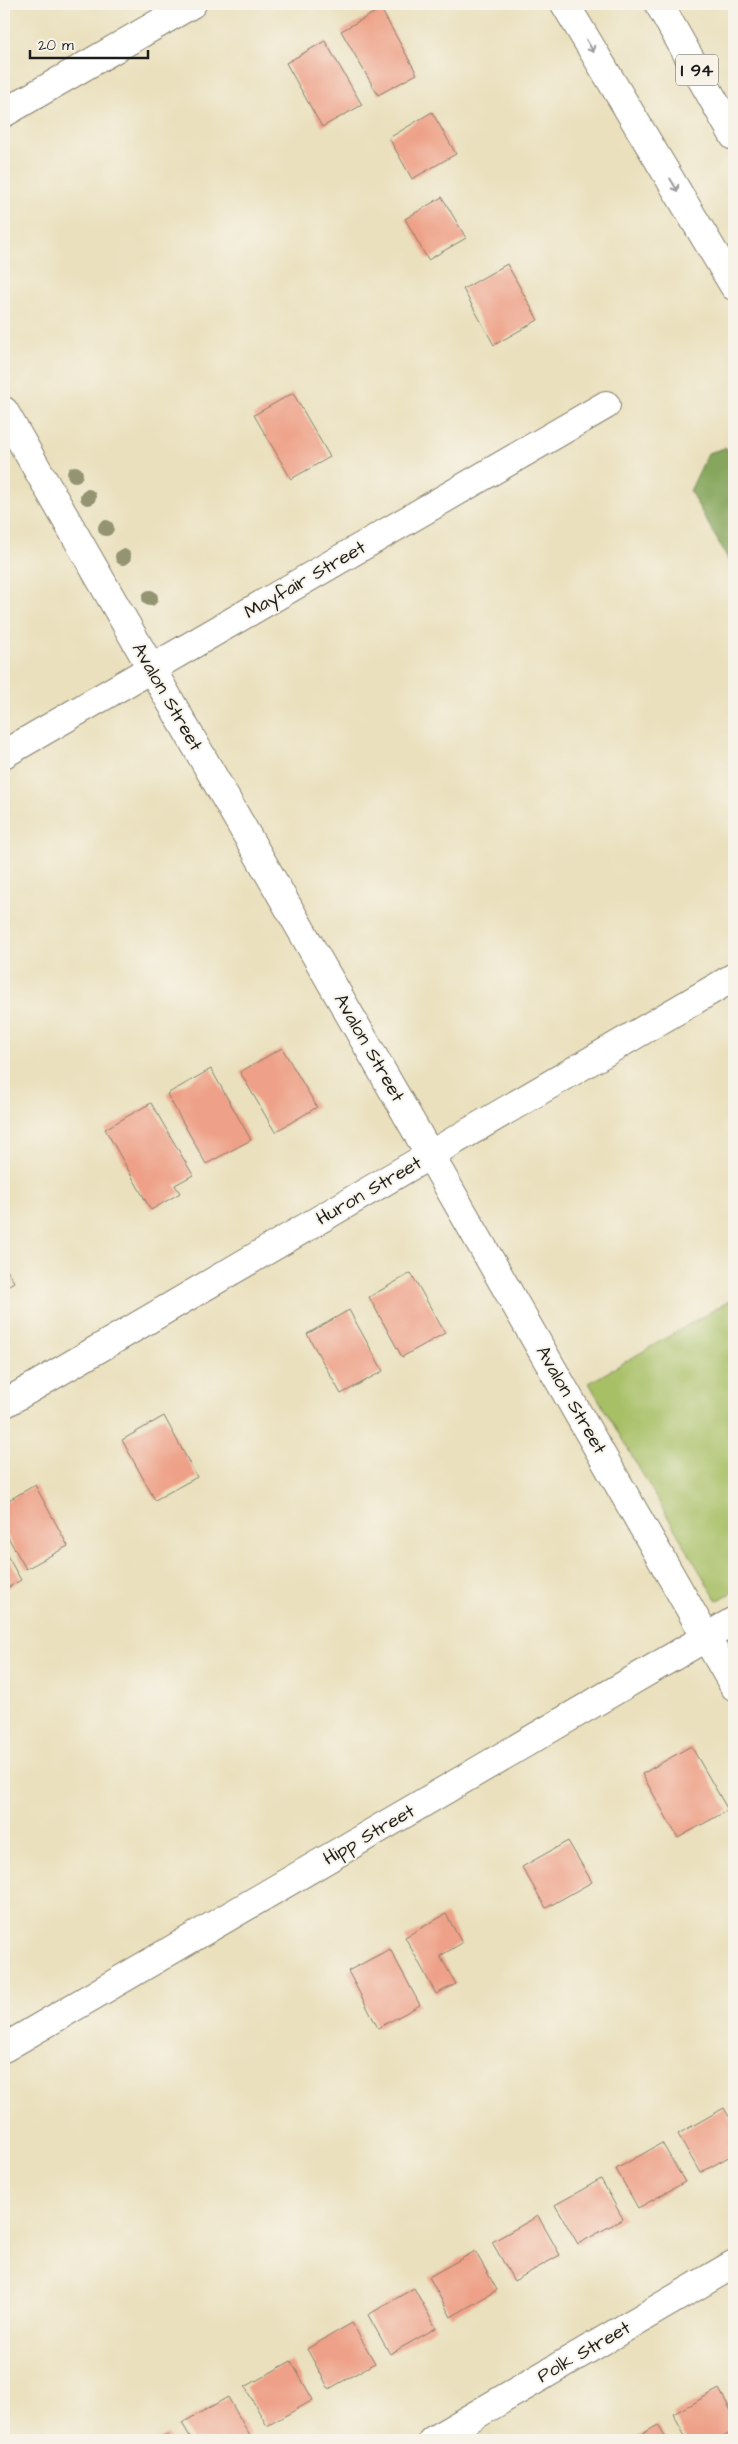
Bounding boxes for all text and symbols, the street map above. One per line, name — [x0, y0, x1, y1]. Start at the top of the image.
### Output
scale bar — [30, 28, 148, 60]
text: 20 m — [38, 35, 74, 56]
one-way arrow — [585, 38, 595, 52]
road number: I 94 — [676, 54, 718, 86]
one-way arrow — [669, 177, 679, 191]
street label: Mayfair Street — [239, 534, 372, 627]
street label: Avalon Street — [125, 638, 209, 756]
street label: Avalon Street — [327, 989, 411, 1107]
street label: Huron Street — [311, 1150, 427, 1232]
street label: Avalon Street — [529, 1341, 613, 1459]
street label: Hipp Street — [318, 1798, 420, 1872]
street label: Polk Street — [532, 2314, 636, 2390]

